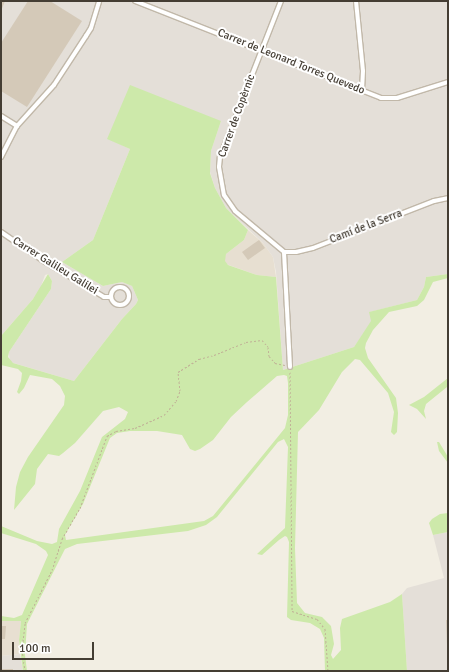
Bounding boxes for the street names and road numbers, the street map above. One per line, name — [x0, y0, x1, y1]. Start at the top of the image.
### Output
street label: Carrer de Leonard Torres Quevedo — [216, 26, 366, 98]
street label: Carrer de Copèrnic — [216, 73, 258, 159]
street label: Camí de la Serra — [328, 207, 404, 247]
street label: Carrer Galileu Galilei — [10, 234, 100, 298]

